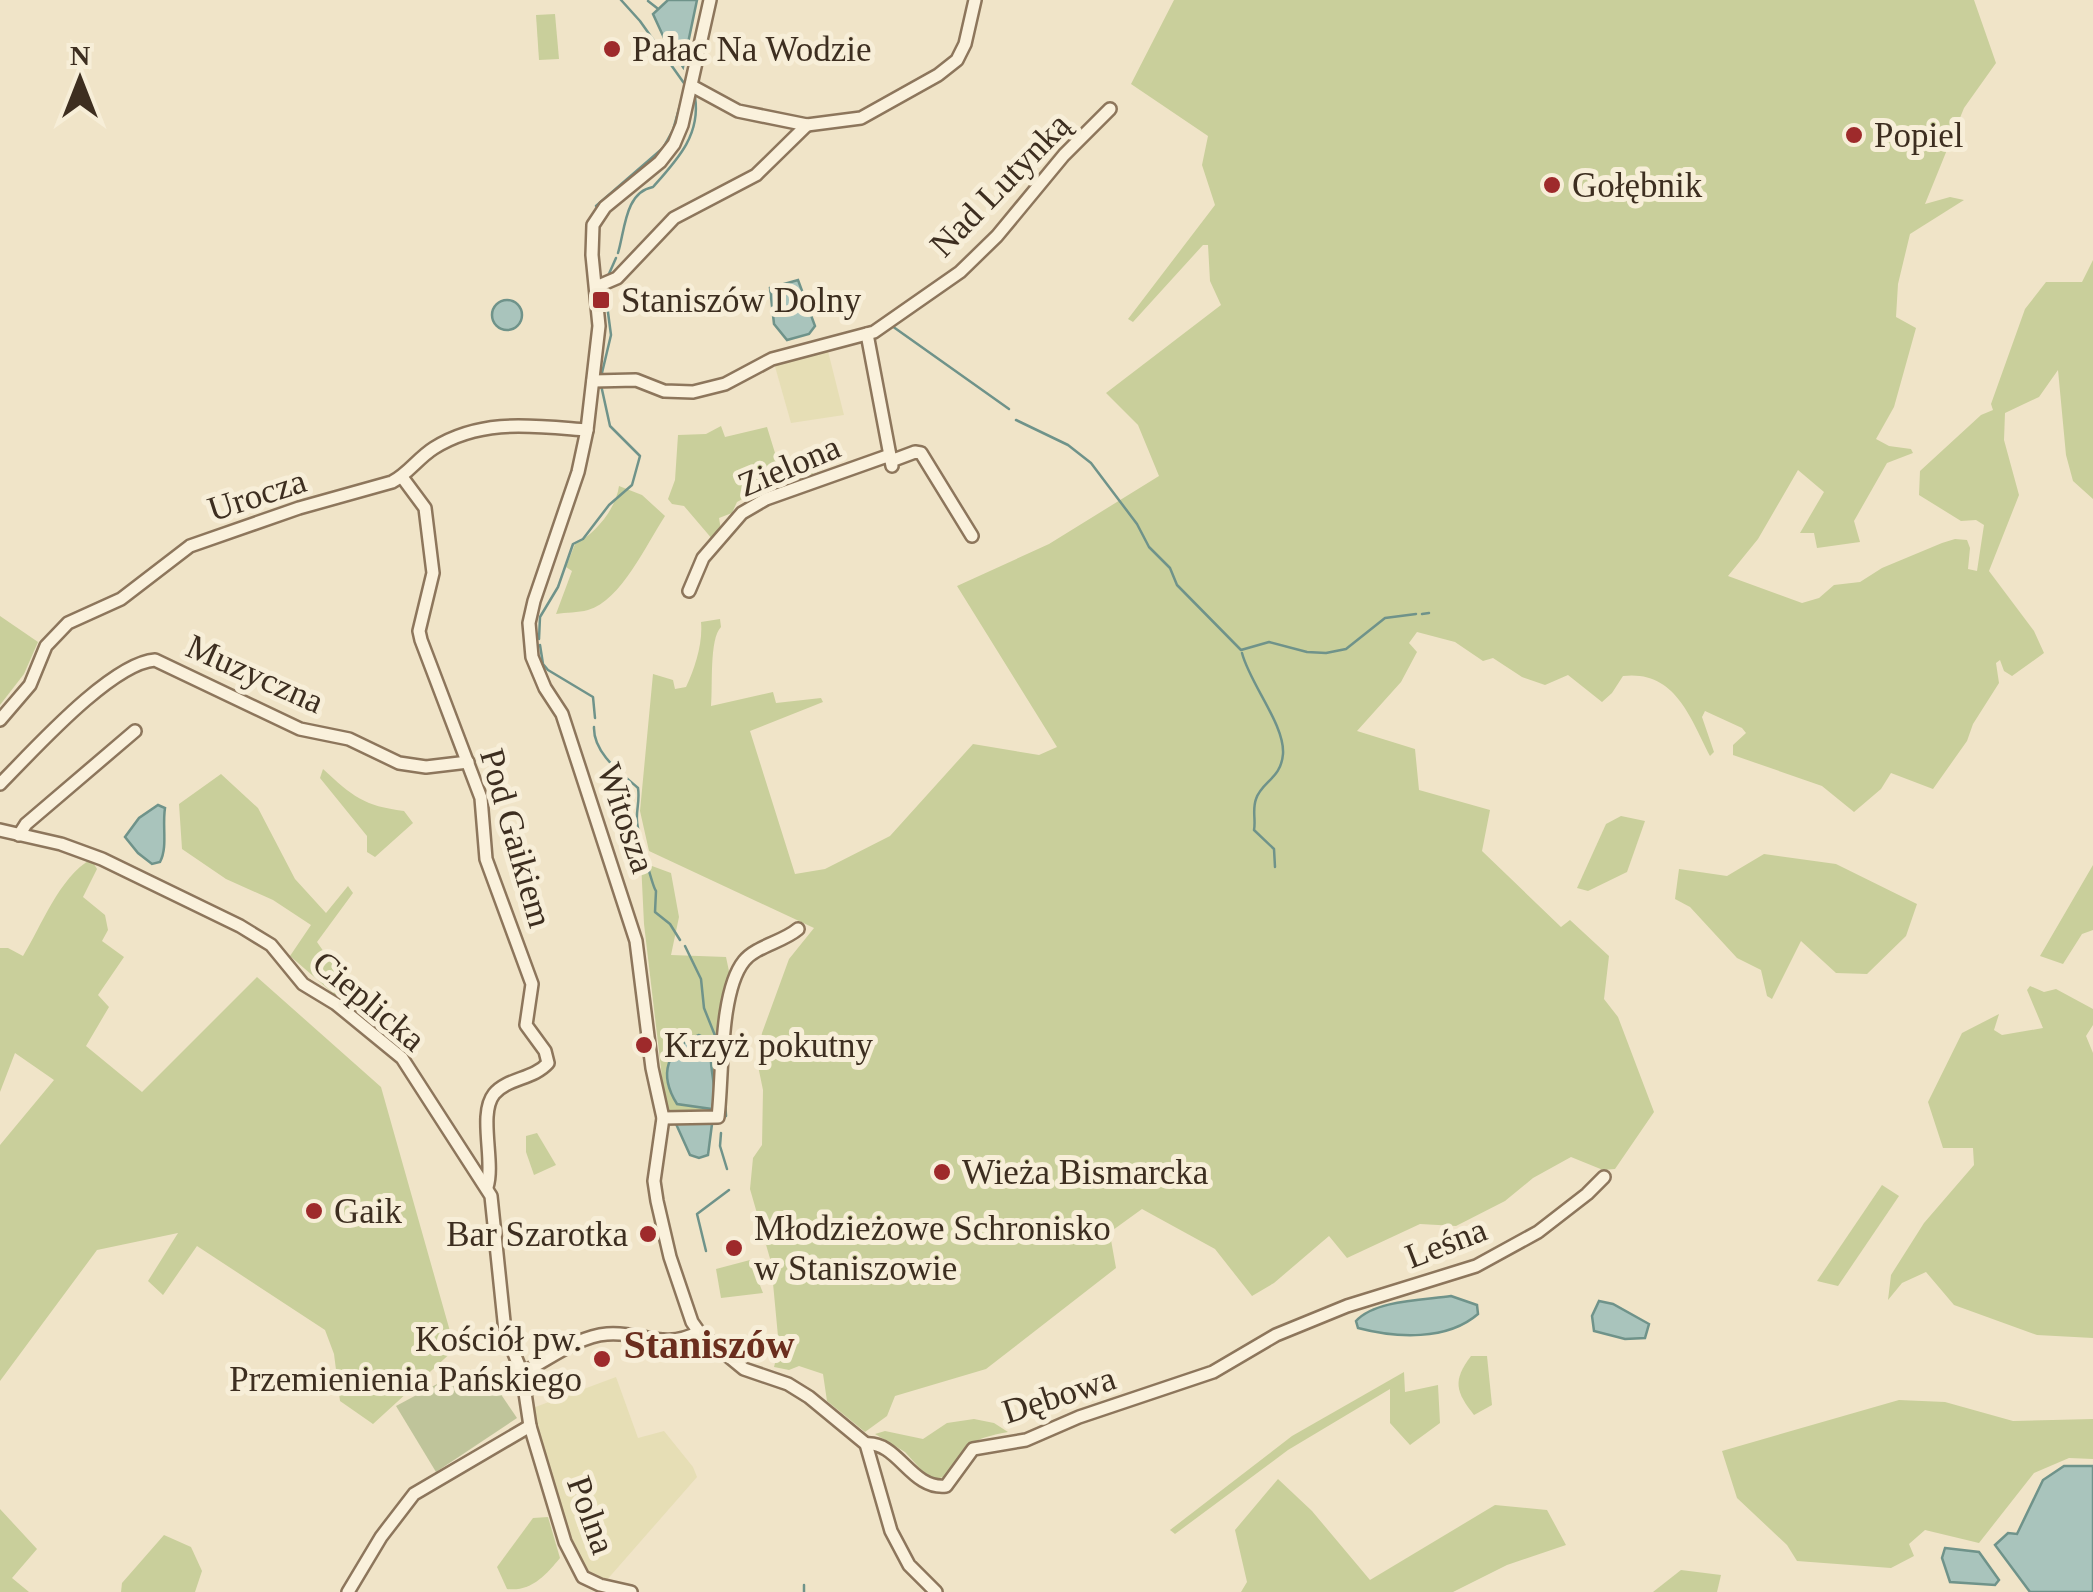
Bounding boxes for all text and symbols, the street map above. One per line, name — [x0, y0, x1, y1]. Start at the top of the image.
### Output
north arrow — [30, 30, 130, 130]
place label: Pałac Na Wodzie — [632, 30, 872, 69]
marker: Pałac Na Wodzie — [601, 38, 623, 60]
text: N — [70, 40, 90, 71]
street label: Nad Lutynką — [922, 105, 1078, 265]
place label: Popiel — [1874, 116, 1964, 155]
marker: Popiel — [1843, 124, 1865, 146]
place label: Gołębnik — [1572, 166, 1703, 205]
marker: Gołębnik — [1541, 174, 1563, 196]
place label: Staniszów Dolny — [621, 281, 862, 320]
marker: Staniszów Dolny — [590, 289, 612, 311]
street label: Zielona — [732, 427, 846, 505]
street label: Urocza — [203, 461, 312, 529]
street label: Muzyczna — [180, 627, 330, 722]
street label: Pod Gaikiem — [472, 744, 560, 932]
street label: Witosza — [589, 758, 663, 878]
street label: Cieplicka — [305, 943, 433, 1059]
place label: Krzyż pokutny — [664, 1026, 873, 1065]
marker: Krzyż pokutny — [633, 1034, 655, 1056]
place label: Wieża Bismarcka — [962, 1153, 1209, 1192]
marker: Wieża Bismarcka — [931, 1161, 953, 1183]
place label: Gaik — [334, 1192, 403, 1231]
marker: Gaik — [303, 1200, 325, 1222]
place label: Młodzieżowe Schronisko w Staniszowie — [754, 1209, 1111, 1288]
street label: Leśna — [1400, 1210, 1492, 1276]
place label: Bar Szarotka — [446, 1215, 628, 1254]
marker: Bar Szarotka — [637, 1223, 659, 1245]
marker: Młodzieżowe Schronisko w Staniszowie — [723, 1237, 745, 1259]
place label: Kościół pw. Przemienienia Pańskiego — [229, 1320, 582, 1399]
district label: Staniszów — [623, 1322, 795, 1367]
marker: Kościół pw. Przemienienia Pańskiego — [591, 1348, 613, 1370]
street label: Dębowa — [998, 1358, 1121, 1432]
street label: Polna — [559, 1471, 623, 1560]

